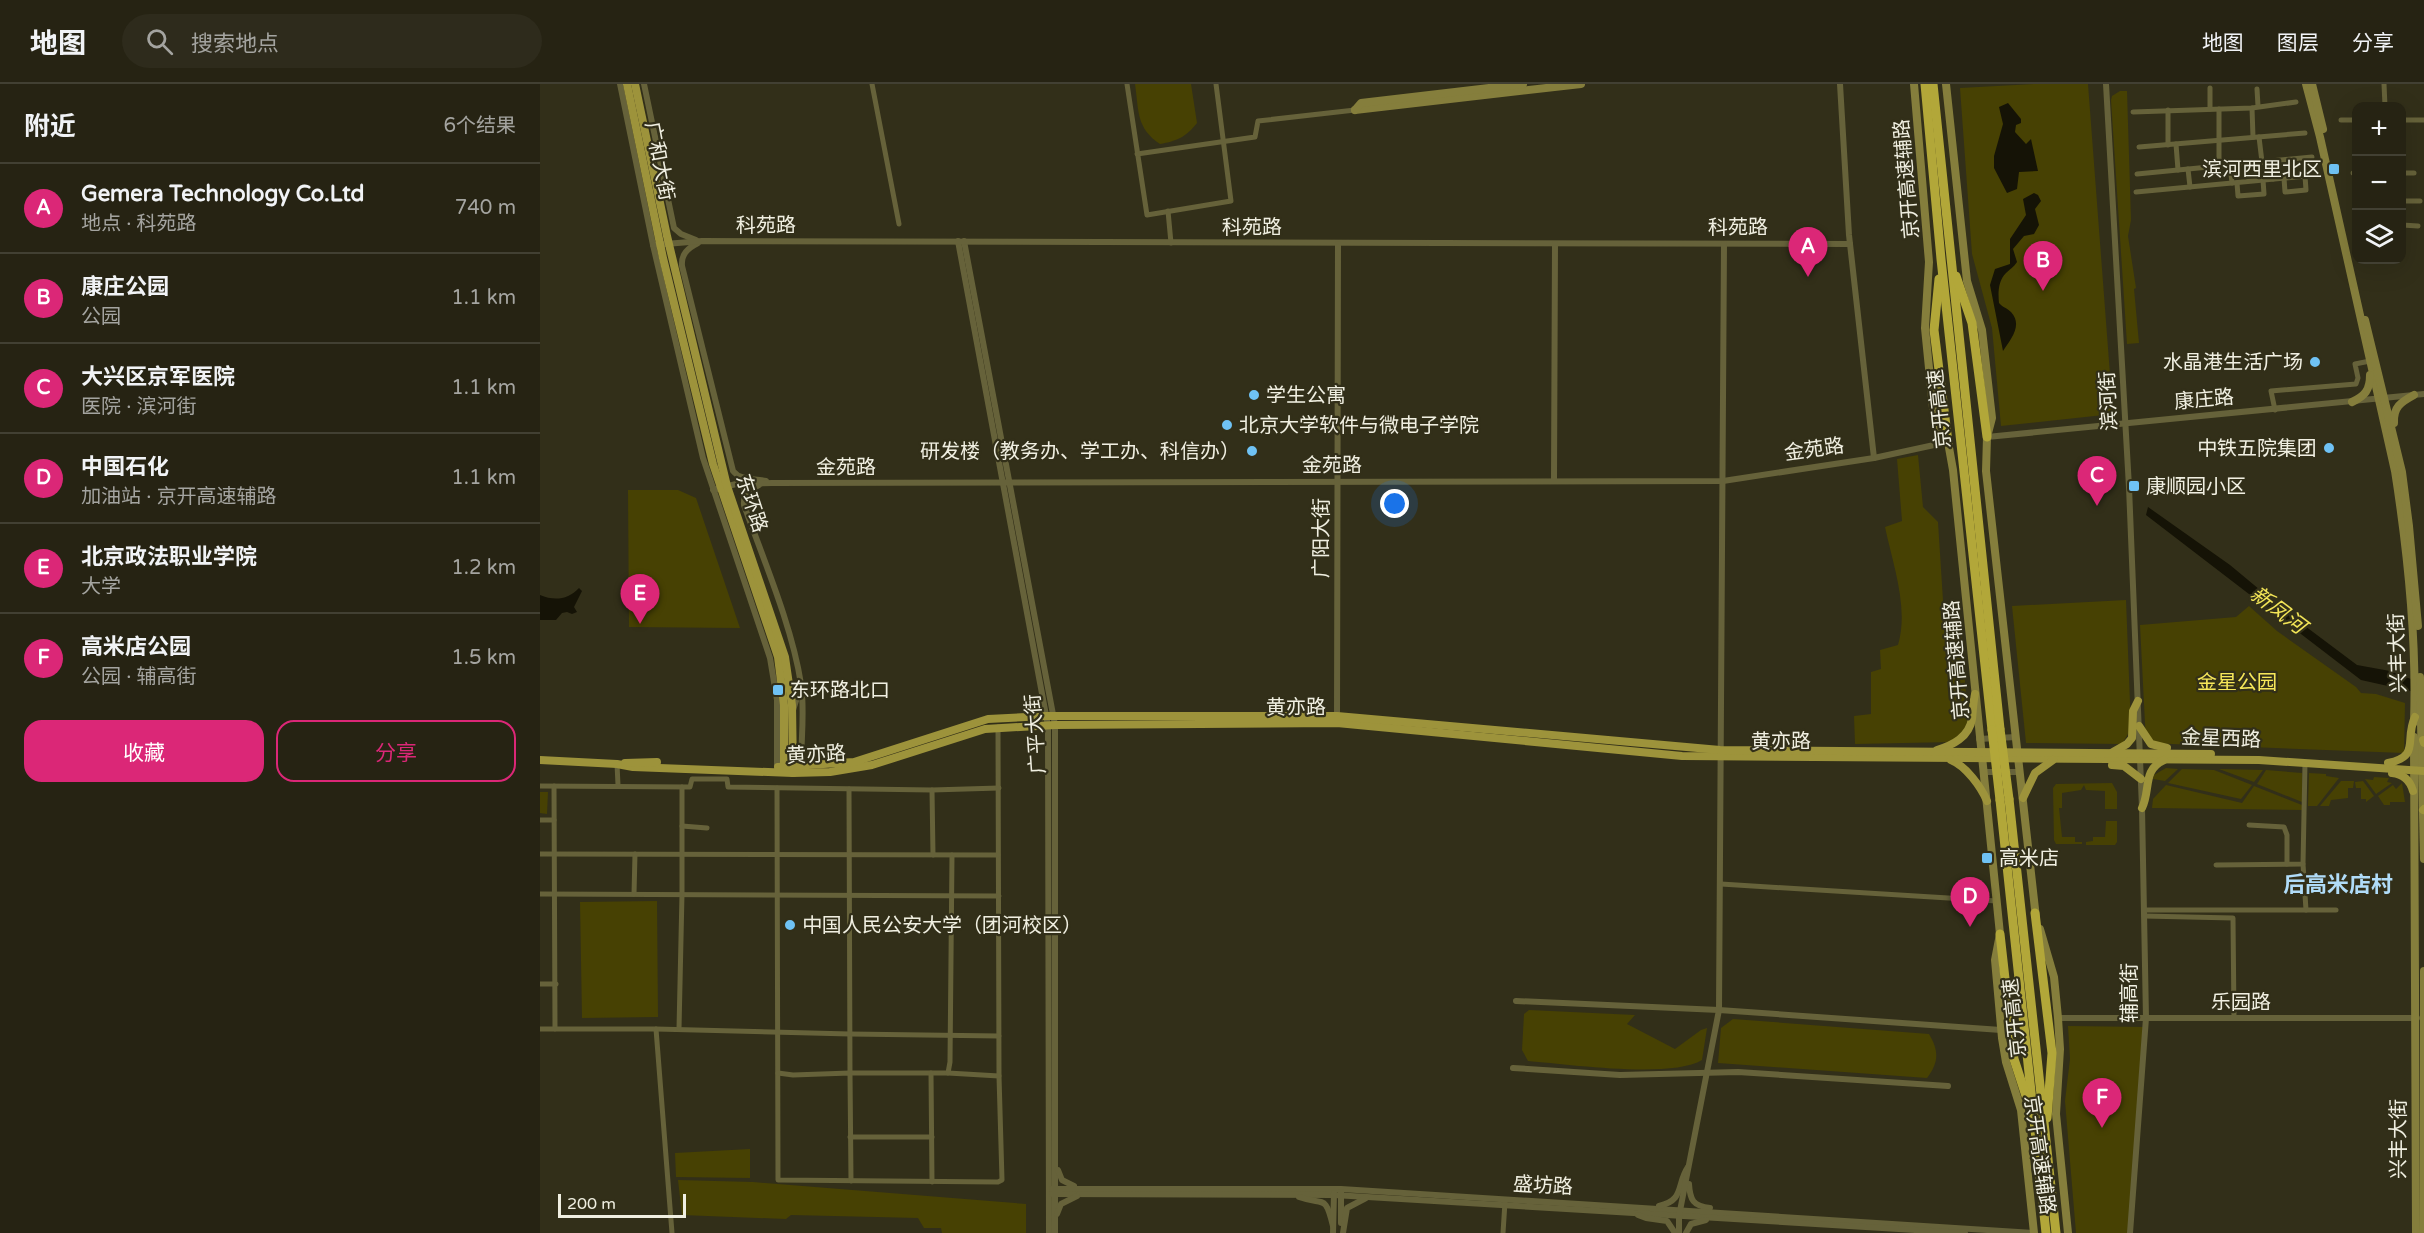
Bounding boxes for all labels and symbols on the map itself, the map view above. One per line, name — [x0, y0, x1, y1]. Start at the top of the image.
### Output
street label: 京开高速辅路 — [1890, 118, 1924, 240]
street label: 广和大街 — [640, 120, 678, 203]
place label: 滨河西里北区 — [2202, 158, 2322, 182]
marker: 滨河西里北区 — [2327, 162, 2341, 176]
street label: 科苑路 — [736, 214, 796, 238]
street label: 科苑路 — [1222, 216, 1282, 240]
street label: 科苑路 — [1708, 216, 1768, 240]
pin: A — [1788, 228, 1828, 277]
pin: B — [2024, 242, 2062, 291]
place label: 水晶港生活广场 — [2163, 351, 2303, 375]
marker: 水晶港生活广场 — [2308, 355, 2322, 369]
street label: 京开高速 — [1924, 368, 1956, 450]
street label: 滨河街 — [2095, 370, 2123, 432]
place label: 学生公寓 — [1266, 384, 1346, 408]
street label: 康庄路 — [2173, 385, 2235, 415]
marker: 学生公寓 — [1247, 388, 1261, 402]
place label: 北京大学软件与微电子学院 — [1239, 414, 1479, 438]
marker: 北京大学软件与微电子学院 — [1220, 418, 1234, 432]
street label: 金苑路 — [1783, 434, 1846, 466]
place label: 中铁五院集团 — [2197, 437, 2317, 461]
place label: 研发楼（教务办、学工办、科信办） — [920, 440, 1240, 464]
marker: 中铁五院集团 — [2322, 441, 2336, 455]
marker: 研发楼（教务办、学工办、科信办） — [1245, 444, 1259, 458]
street label: 金苑路 — [1302, 454, 1362, 478]
street label: 金苑路 — [816, 456, 876, 480]
pin: C — [2078, 456, 2116, 506]
street label: 东环路 — [730, 471, 772, 536]
place label: 康顺园小区 — [2146, 475, 2246, 499]
marker: 康顺园小区 — [2127, 479, 2141, 493]
your location — [1380, 489, 1409, 518]
street label: 广阳大街 — [1310, 498, 1334, 578]
pin: E — [620, 574, 660, 624]
water label: 新凤河 — [2245, 581, 2314, 642]
street label: 京开高速辅路 — [1940, 599, 1974, 721]
street label: 兴丰大街 — [2385, 613, 2411, 693]
park label: 金星公园 — [2197, 671, 2277, 695]
place label: 东环路北口 — [790, 679, 890, 703]
marker: 东环路北口 — [771, 683, 785, 697]
street label: 广平大街 — [1021, 693, 1051, 775]
street label: 黄亦路 — [1266, 696, 1326, 720]
street label: 金星西路 — [2181, 726, 2261, 752]
street label: 黄亦路 — [1751, 730, 1811, 754]
street label: 黄亦路 — [785, 741, 847, 769]
place label: 高米店 — [1999, 847, 2059, 871]
marker: 高米店 — [1980, 851, 1994, 865]
district label: 后高米店村 — [2283, 872, 2393, 898]
pin: D — [1950, 878, 1990, 927]
place label: 中国人民公安大学（团河校区） — [802, 914, 1082, 938]
marker: 中国人民公安大学（团河校区） — [783, 918, 797, 932]
street label: 辅高街 — [2118, 963, 2142, 1023]
street label: 京开高速 — [1999, 977, 2031, 1059]
street label: 乐园路 — [2211, 991, 2271, 1015]
pin: F — [2082, 1078, 2122, 1128]
street label: 京开高速辅路 — [2019, 1094, 2059, 1216]
street label: 兴丰大街 — [2387, 1099, 2411, 1179]
street label: 盛坊路 — [1512, 1172, 1574, 1200]
scale bar — [558, 1191, 686, 1218]

